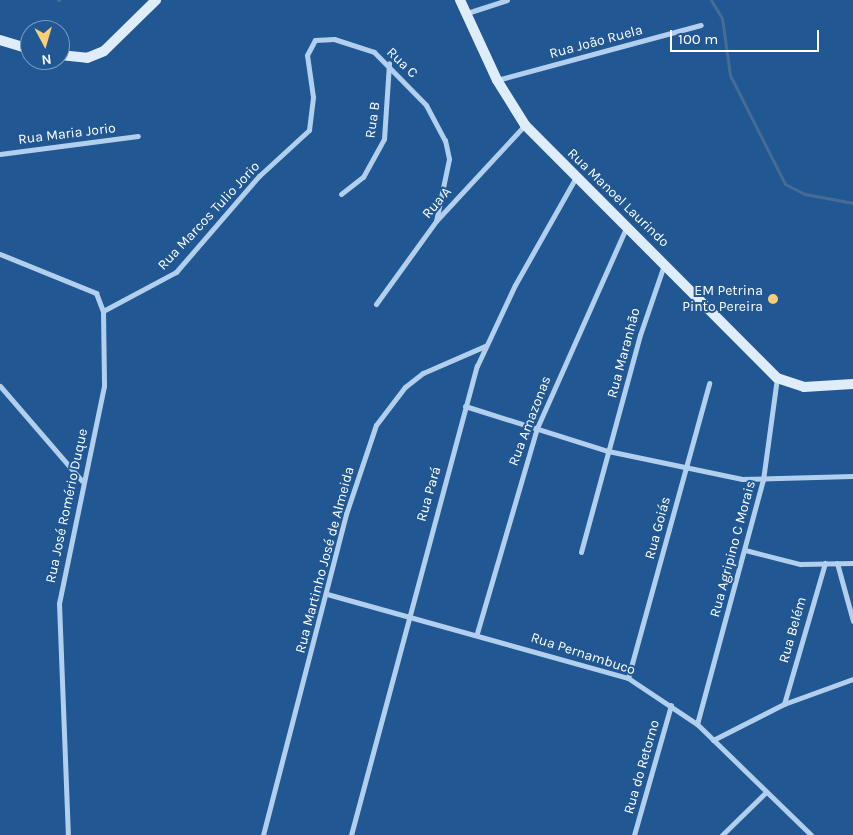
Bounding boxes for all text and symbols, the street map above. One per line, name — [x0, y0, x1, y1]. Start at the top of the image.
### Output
north arrow — [20, 20, 70, 70]
scale bar — [673, 20, 822, 52]
street label: Rua João Ruela — [547, 21, 645, 63]
text: 100 m — [678, 30, 718, 48]
street label: Rua C — [383, 44, 421, 82]
text: N — [41, 50, 52, 68]
street label: Rua B — [362, 101, 384, 139]
street label: Rua Maria Jorio — [17, 120, 117, 148]
street label: Rua Manoel Laurindo — [564, 145, 672, 251]
street label: Rua Marcos Tulio Jorio — [154, 158, 264, 274]
street label: Rua A — [419, 184, 455, 222]
place label: EM Petrina Pinto Pereira — [682, 283, 763, 316]
marker: EM Petrina Pinto Pereira — [767, 293, 779, 305]
street label: Rua Maranhão — [604, 306, 644, 400]
street label: Rua Amazonas — [505, 374, 555, 468]
street label: Rua José Romério Duque — [42, 427, 92, 585]
street label: Rua Martinho José de Almeida — [292, 465, 358, 655]
street label: Rua Pará — [413, 465, 445, 523]
street label: Rua Agripino C Morais — [707, 479, 759, 619]
street label: Rua Goiás — [642, 495, 674, 561]
street label: Rua Belém — [776, 595, 810, 665]
street label: Rua Pernambuco — [529, 629, 637, 679]
street label: Rua do Retorno — [621, 718, 663, 816]

